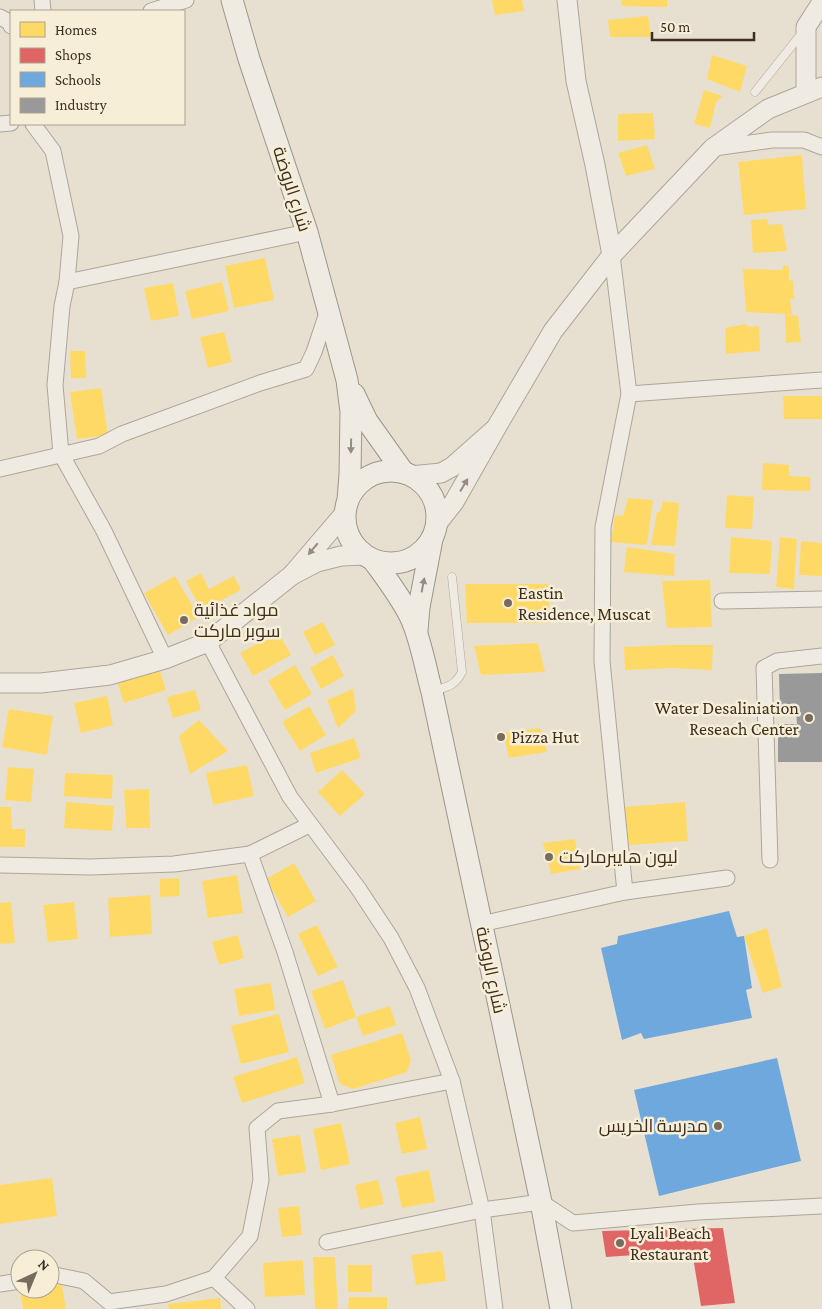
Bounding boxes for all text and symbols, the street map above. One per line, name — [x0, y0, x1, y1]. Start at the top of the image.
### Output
legend — [10, 10, 185, 125]
scale bar — [652, 10, 754, 42]
text: 50 m — [660, 19, 690, 35]
text: Homes — [55, 22, 97, 38]
text: Shops — [55, 47, 91, 64]
text: Schools — [55, 72, 101, 88]
text: Industry — [55, 97, 107, 114]
street label: شارع الروضة — [267, 144, 315, 235]
one-way arrow — [346, 439, 354, 455]
one-way arrow — [459, 478, 468, 491]
one-way arrow — [307, 542, 318, 555]
one-way arrow — [419, 577, 427, 593]
place label: Eastin Residence, Muscat — [518, 583, 652, 624]
marker: Eastin Residence, Muscat — [502, 597, 514, 609]
place label: مواد غذائية سوبر ماركت — [194, 600, 280, 642]
marker: مواد غذائية سوبر ماركت — [178, 614, 190, 626]
place label: Water Desaliniation Reseach Center — [655, 698, 800, 739]
marker: Water Desaliniation Reseach Center — [803, 712, 815, 724]
place label: Pizza Hut — [511, 727, 580, 747]
marker: Pizza Hut — [495, 731, 507, 743]
place label: ليون هايبرماركت — [559, 847, 678, 868]
marker: ليون هايبرماركت — [543, 851, 555, 863]
street label: شارع الروضة — [470, 925, 510, 1016]
place label: مدرسة الخريس — [599, 1116, 708, 1137]
marker: مدرسة الخريس — [712, 1120, 724, 1132]
place label: Lyali Beach Restaurant — [630, 1223, 711, 1264]
marker: Lyali Beach Restaurant — [614, 1237, 626, 1249]
north arrow — [10, 1249, 60, 1299]
text: N — [35, 1256, 53, 1274]

